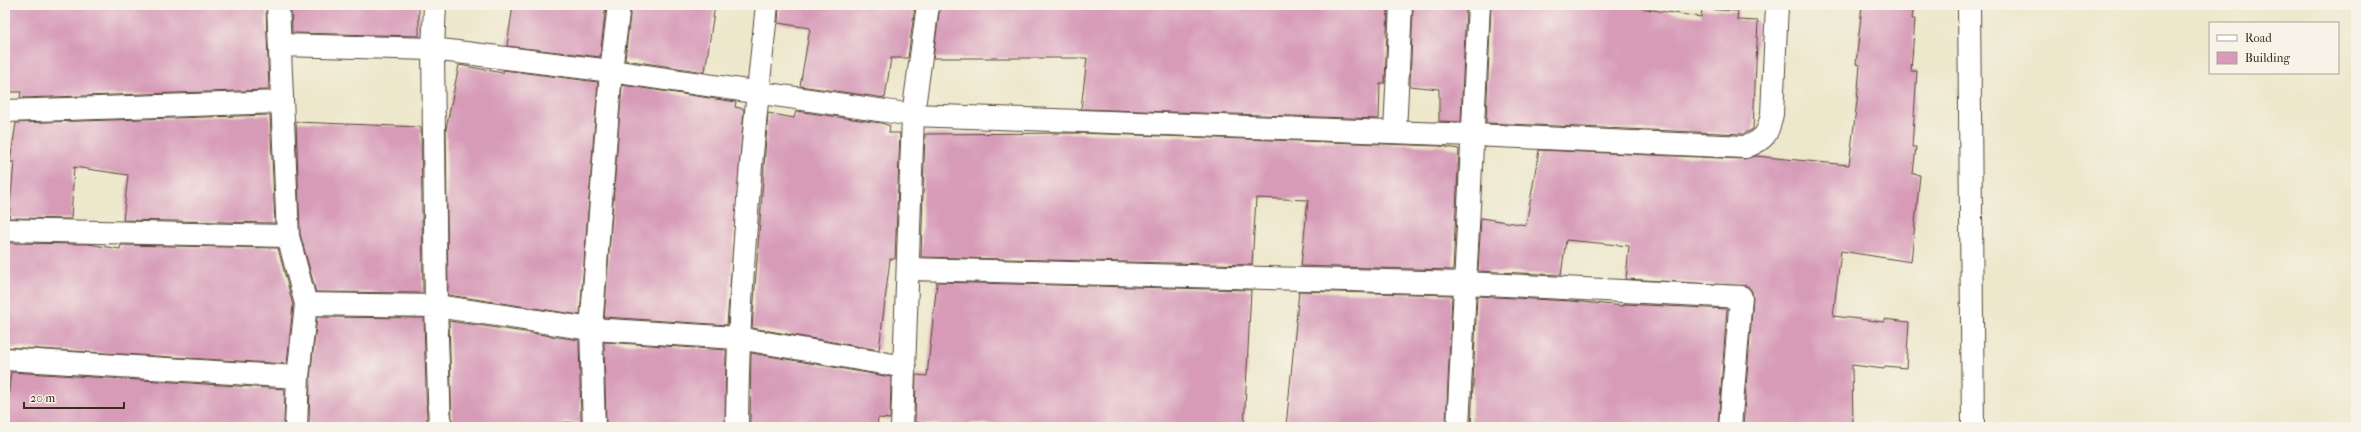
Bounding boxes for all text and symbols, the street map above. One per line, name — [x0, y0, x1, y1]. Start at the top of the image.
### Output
legend — [2209, 22, 2339, 74]
text: Road — [2245, 31, 2272, 45]
text: Building — [2245, 51, 2290, 65]
scale bar — [24, 384, 124, 410]
text: 20 m — [30, 391, 55, 405]

